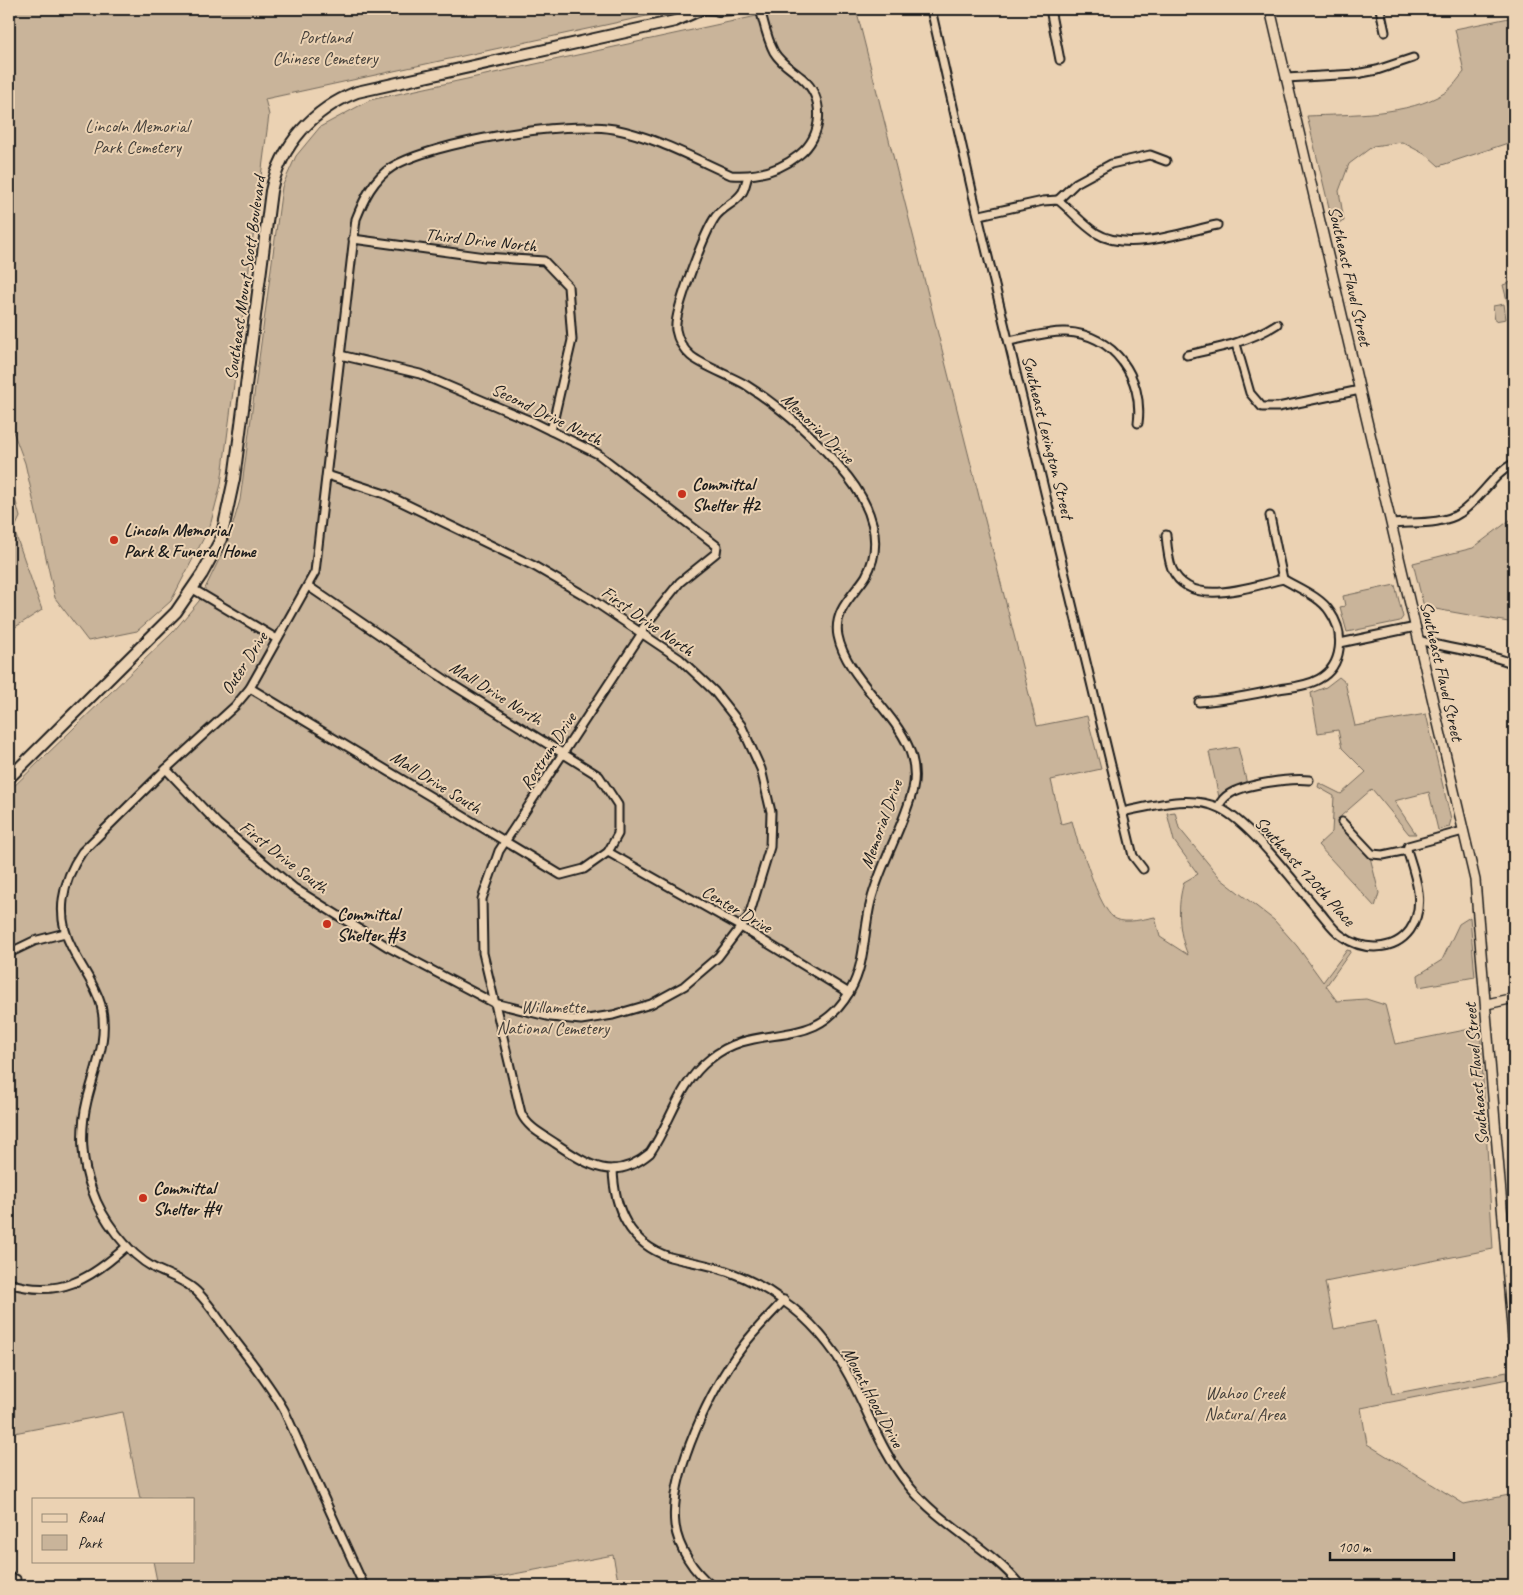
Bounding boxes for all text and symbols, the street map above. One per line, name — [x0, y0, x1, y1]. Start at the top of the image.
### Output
park label: Portland Chinese Cemetery — [272, 26, 379, 69]
park label: Lincoln Memorial Park Cemetery — [85, 115, 192, 158]
street label: Southeast Mount Scott Boulevard — [220, 172, 271, 381]
street label: Southeast Flavel Street — [1323, 204, 1377, 350]
street label: Third Drive North — [424, 223, 539, 257]
street label: Southeast Lexington Street — [1017, 353, 1080, 524]
street label: Second Drive North — [488, 378, 607, 451]
street label: Memorial Drive — [777, 388, 860, 469]
place label: Committal Shelter #2 — [692, 473, 762, 516]
marker: Committal Shelter #2 — [676, 488, 688, 500]
place label: Lincoln Memorial Park & Funeral Home — [124, 519, 258, 562]
marker: Lincoln Memorial Park & Funeral Home — [108, 534, 120, 546]
street label: First Drive North — [597, 581, 699, 662]
street label: Southeast Flavel Street — [1415, 599, 1469, 745]
street label: Outer Drive — [216, 627, 273, 698]
street label: Mall Drive North — [446, 656, 548, 731]
street label: Rostrum Drive — [515, 707, 582, 794]
street label: Mall Drive South — [386, 745, 486, 819]
street label: Memorial Drive — [855, 776, 908, 871]
street label: Southeast 120th Place — [1250, 812, 1361, 931]
street label: First Drive South — [235, 816, 334, 899]
street label: Center Drive — [698, 880, 777, 938]
place label: Committal Shelter #3 — [337, 903, 407, 946]
marker: Committal Shelter #3 — [321, 918, 333, 930]
park label: Willamette National Cemetery — [497, 996, 611, 1039]
street label: Southeast Flavel Street — [1459, 1000, 1493, 1146]
place label: Committal Shelter #4 — [153, 1177, 223, 1220]
marker: Committal Shelter #4 — [137, 1192, 149, 1204]
street label: Mount Hood Drive — [837, 1343, 909, 1452]
park label: Wahoo Creek Natural Area — [1205, 1382, 1287, 1425]
legend — [32, 1498, 195, 1562]
text: Road — [78, 1508, 105, 1527]
scale bar — [1330, 1530, 1454, 1562]
text: Park — [78, 1534, 103, 1553]
text: 100 m — [1338, 1538, 1372, 1557]

